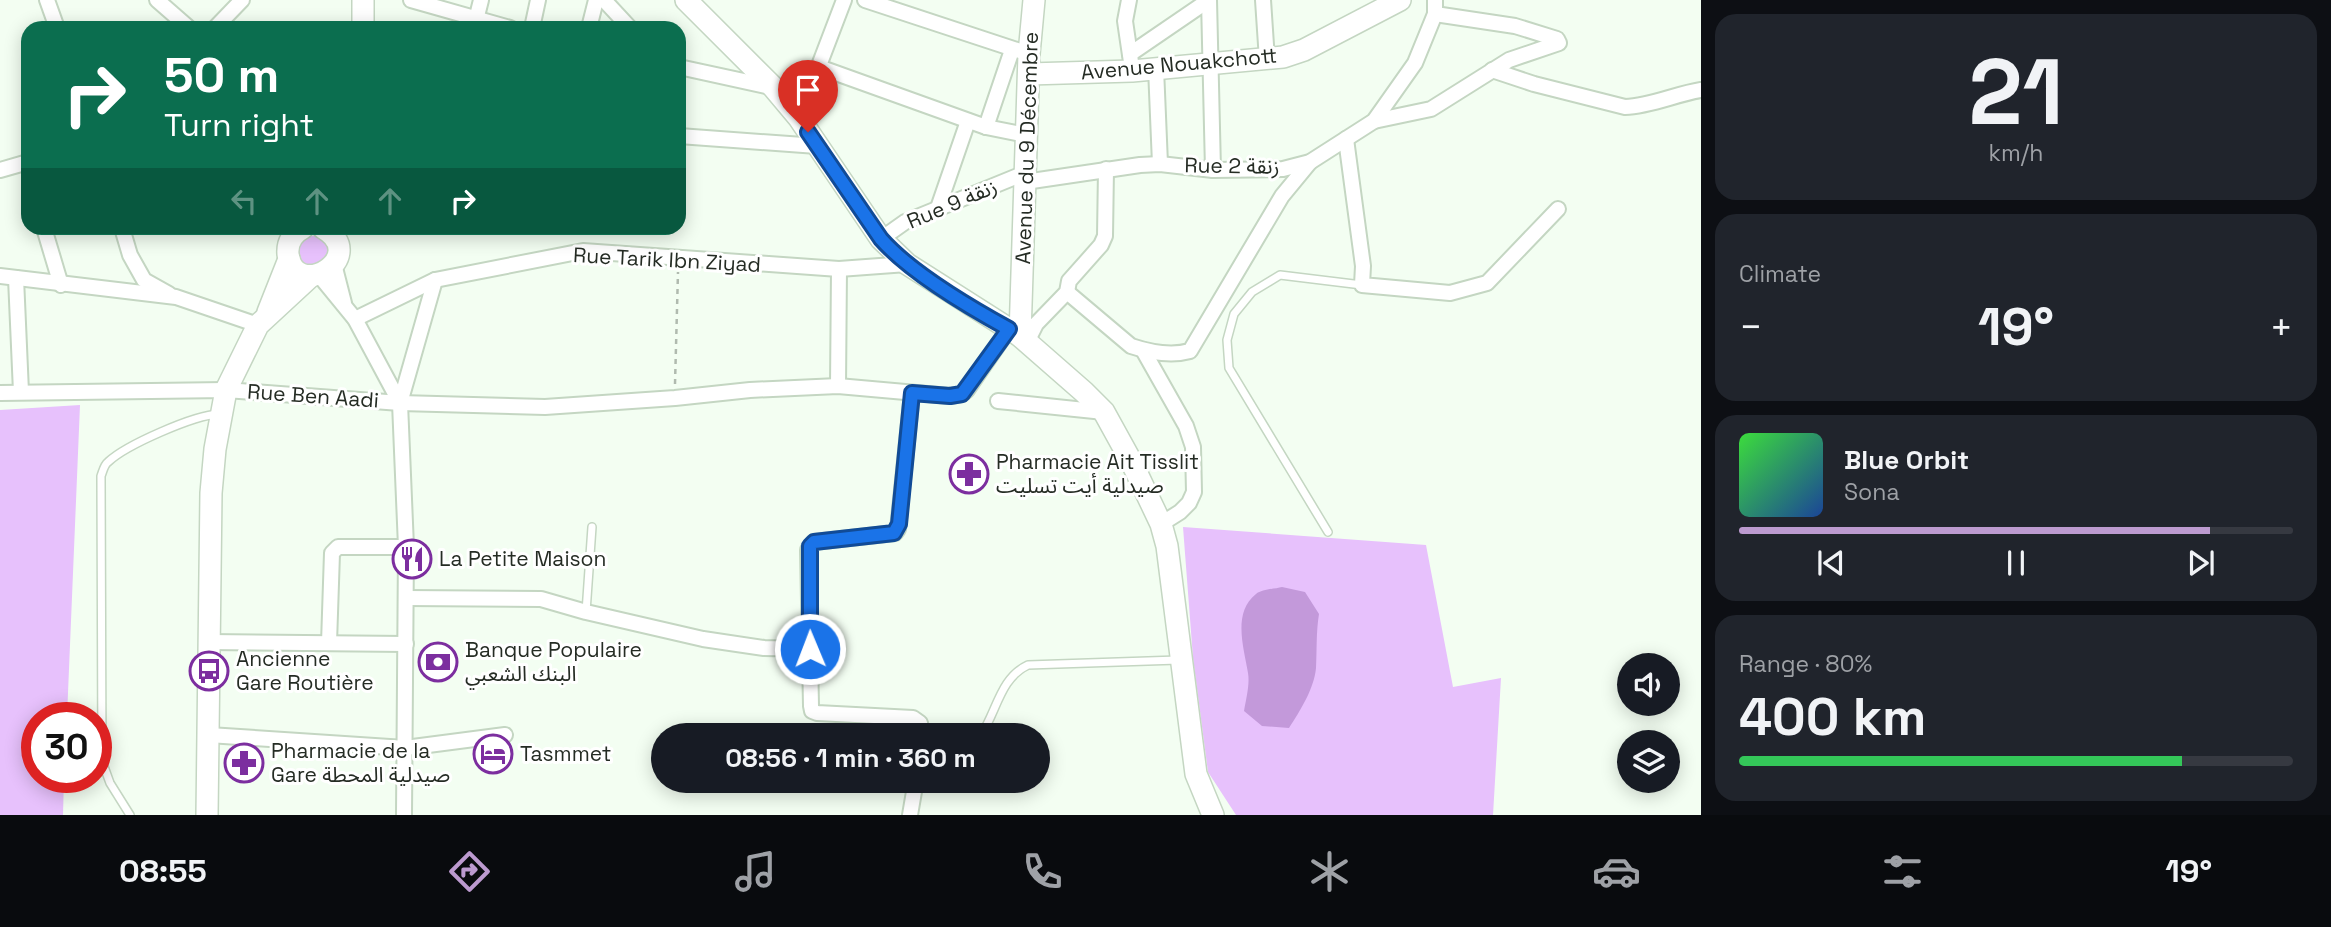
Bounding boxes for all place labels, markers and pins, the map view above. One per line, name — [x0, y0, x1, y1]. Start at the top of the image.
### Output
pin — [778, 60, 838, 132]
place label: Pharmacie Ait Tisslit صيدلية أيت تسليت — [996, 448, 1199, 499]
pharmacy icon: Pharmacie Ait Tisslit صيدلية أيت تسليت — [948, 453, 990, 495]
restaurant icon: La Petite Maison — [391, 538, 433, 580]
place label: La Petite Maison — [439, 545, 606, 572]
place label: Banque Populaire البنك الشعبي — [465, 636, 642, 690]
bank icon: Banque Populaire البنك الشعبي — [417, 641, 459, 683]
place label: Ancienne Gare Routière — [236, 645, 374, 696]
bus stop icon: Ancienne Gare Routière — [188, 650, 230, 692]
hotel icon: Tasmmet — [472, 733, 514, 775]
place label: Pharmacie de la Gare صيدلية المحطة — [271, 737, 450, 788]
place label: Tasmmet — [520, 740, 611, 767]
pharmacy icon: Pharmacie de la Gare صيدلية المحطة — [223, 742, 265, 784]

